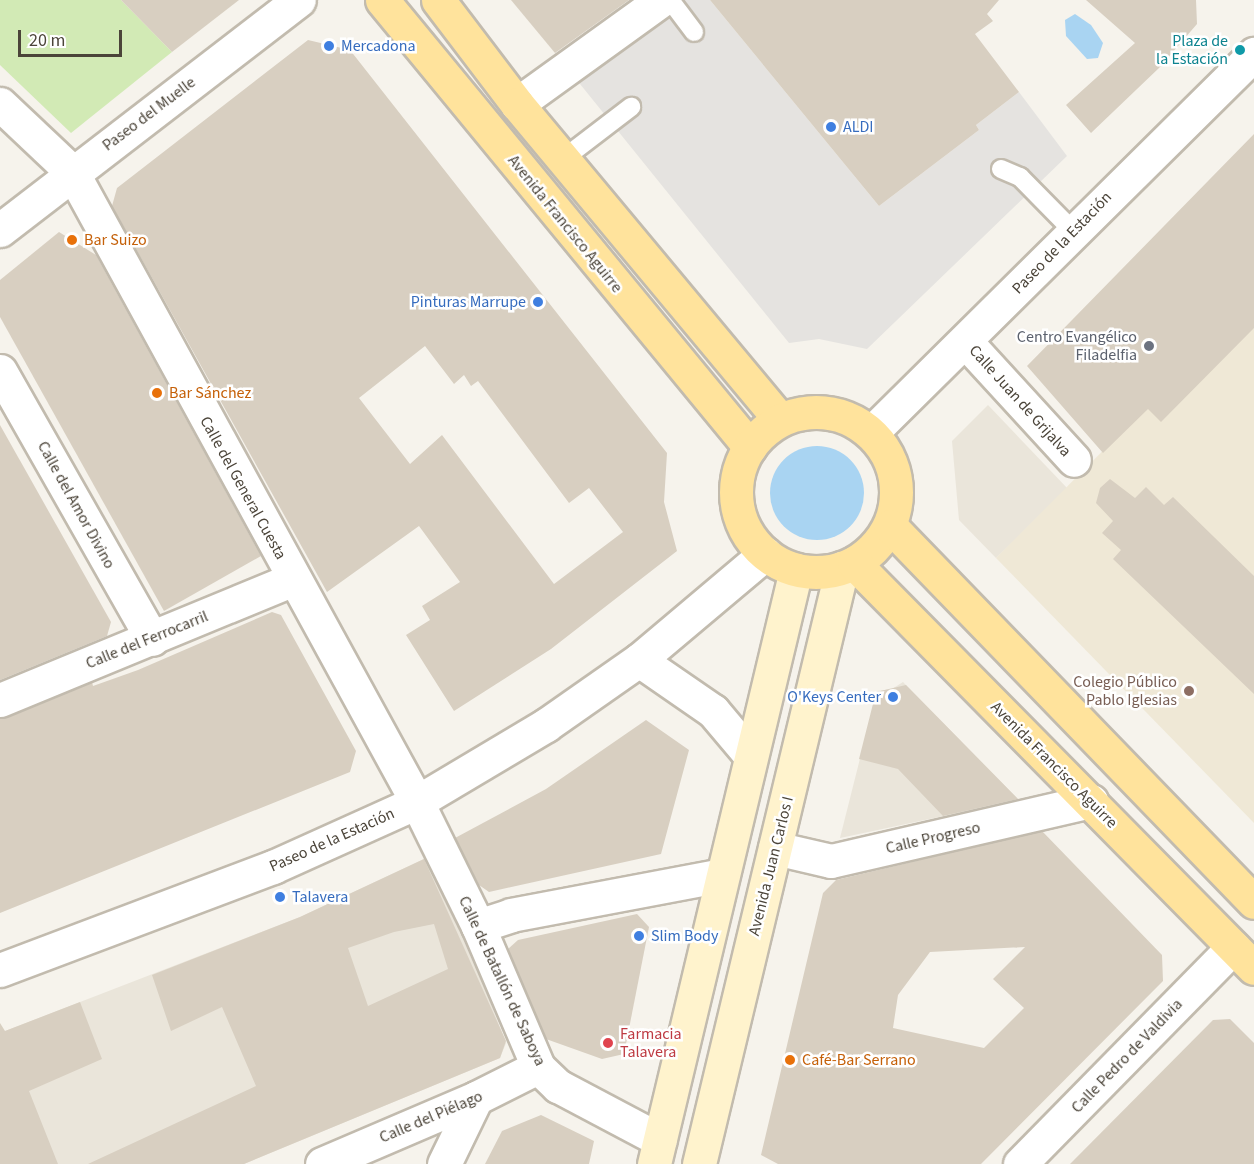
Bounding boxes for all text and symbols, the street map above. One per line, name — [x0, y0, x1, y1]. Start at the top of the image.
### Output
scale bar — [21, 18, 124, 56]
text: 20 m — [29, 28, 65, 53]
place label: Plaza de la Estación — [1156, 31, 1228, 69]
place label: Mercadona — [341, 36, 416, 56]
marker: Mercadona — [322, 39, 336, 53]
marker: Plaza de la Estación — [1233, 43, 1247, 57]
street label: Paseo del Muelle — [99, 73, 199, 155]
place label: ALDI — [843, 117, 874, 137]
marker: ALDI — [824, 120, 838, 134]
street label: Avenida Francisco Aguirre — [504, 151, 626, 297]
street label: Paseo de la Estación — [1008, 188, 1116, 298]
place label: Bar Suizo — [84, 230, 147, 250]
marker: Bar Suizo — [65, 233, 79, 247]
place label: Pinturas Marrupe — [411, 292, 526, 312]
marker: Pinturas Marrupe — [531, 295, 545, 309]
place label: Centro Evangélico Filadelfia — [1017, 327, 1137, 365]
marker: Centro Evangélico Filadelfia — [1142, 339, 1156, 353]
street label: Calle Juan de Grijalva — [965, 341, 1075, 461]
place label: Bar Sánchez — [169, 383, 251, 403]
marker: Bar Sánchez — [150, 386, 164, 400]
street label: Calle del General Cuesta — [196, 413, 290, 563]
street label: Calle del Amor Divino — [33, 438, 119, 572]
street label: Calle del Ferrocarril — [83, 607, 211, 673]
place label: Colegio Público Pablo Iglesias — [1073, 672, 1177, 710]
marker: Colegio Público Pablo Iglesias — [1182, 684, 1196, 698]
place label: O'Keys Center — [787, 687, 881, 707]
marker: O'Keys Center — [886, 690, 900, 704]
street label: Avenida Francisco Aguirre — [987, 698, 1121, 832]
street label: Avenida Juan Carlos I — [744, 794, 798, 938]
street label: Paseo de la Estación — [266, 804, 398, 876]
street label: Calle Progreso — [884, 818, 982, 858]
place label: Talavera — [292, 887, 348, 907]
marker: Talavera — [273, 890, 287, 904]
street label: Calle de Batallón de Saboya — [454, 893, 550, 1069]
place label: Slim Body — [651, 926, 718, 946]
marker: Slim Body — [632, 929, 646, 943]
street label: Calle Pedro de Valdivia — [1067, 995, 1187, 1117]
place label: Farmacia Talavera — [620, 1024, 682, 1062]
marker: Farmacia Talavera — [601, 1036, 615, 1050]
place label: Café-Bar Serrano — [802, 1050, 916, 1070]
marker: Café-Bar Serrano — [783, 1053, 797, 1067]
street label: Calle del Piélago — [377, 1087, 485, 1147]

